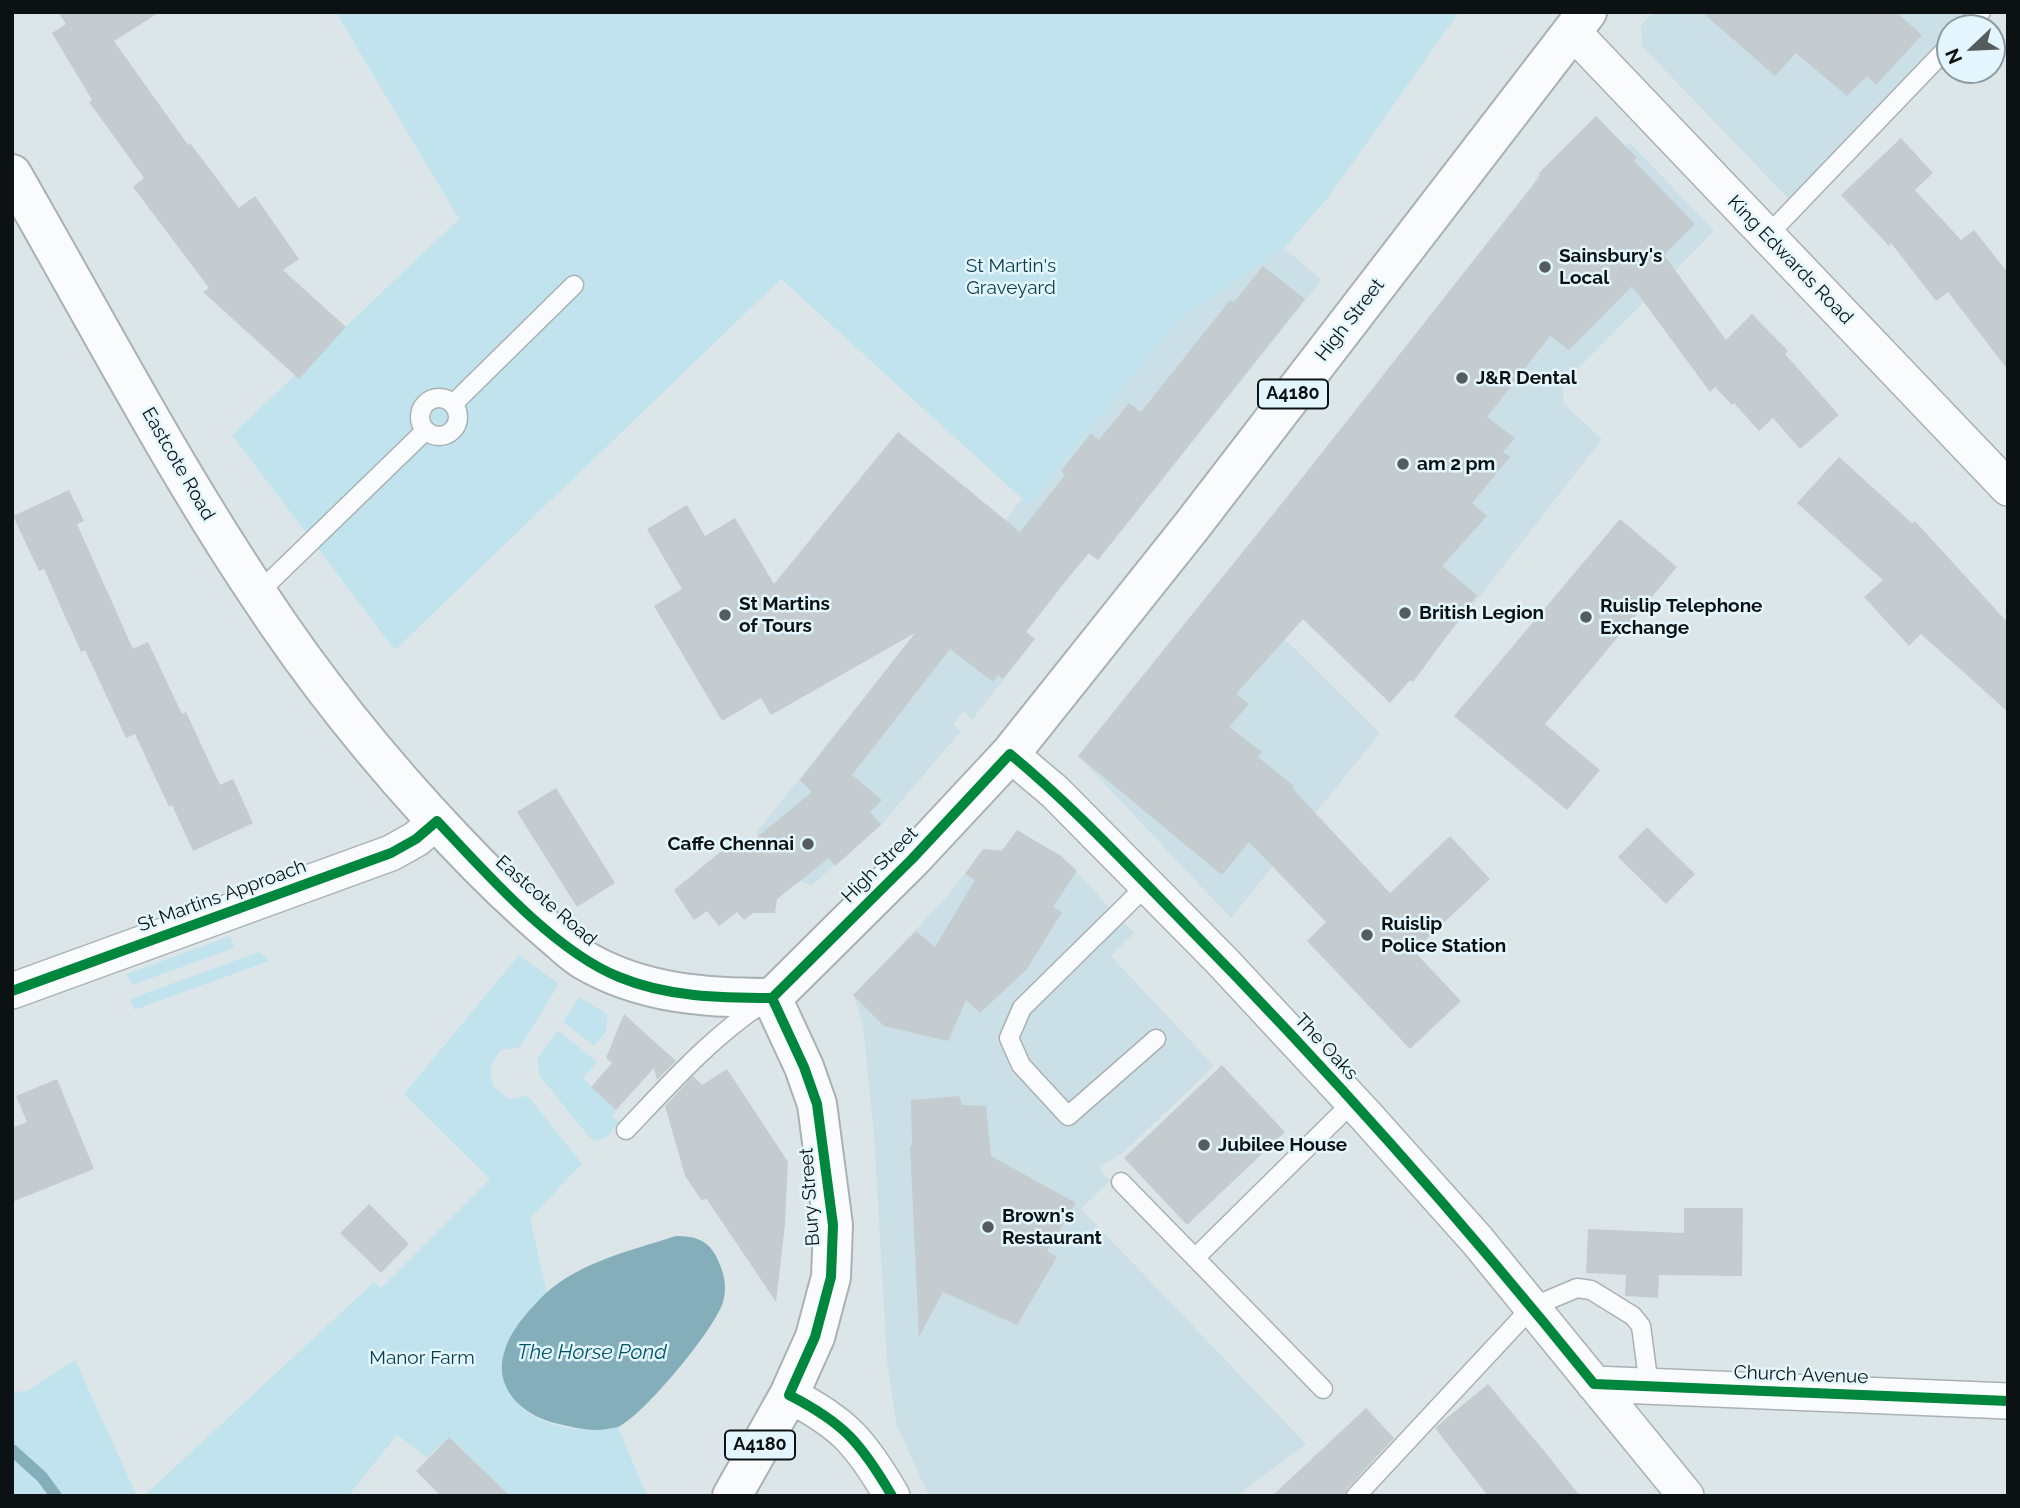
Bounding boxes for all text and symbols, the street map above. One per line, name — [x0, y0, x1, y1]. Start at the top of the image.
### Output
north arrow — [1936, 14, 2006, 84]
text: N — [1941, 45, 1966, 67]
street label: King Edwards Road — [1723, 191, 1857, 329]
place label: Sainsbury's Local — [1559, 245, 1662, 289]
park label: St Martin's Graveyard — [966, 255, 1056, 299]
marker: Sainsbury's Local — [1537, 259, 1553, 275]
street label: High Street — [1311, 274, 1389, 366]
place label: J&R Dental — [1476, 367, 1577, 389]
marker: J&R Dental — [1454, 370, 1470, 386]
road number: A4180 — [1258, 380, 1328, 408]
street label: Eastcote Road — [136, 404, 220, 524]
place label: am 2 pm — [1417, 453, 1495, 475]
marker: am 2 pm — [1395, 456, 1411, 472]
place label: St Martins of Tours — [739, 593, 830, 637]
place label: Ruislip Telephone Exchange — [1600, 595, 1762, 639]
place label: British Legion — [1419, 602, 1544, 624]
marker: British Legion — [1397, 605, 1413, 621]
marker: St Martins of Tours — [717, 607, 733, 623]
marker: Ruislip Telephone Exchange — [1578, 609, 1594, 625]
street label: High Street — [837, 822, 923, 908]
place label: Caffe Chennai — [667, 833, 794, 855]
marker: Caffe Chennai — [800, 836, 816, 852]
street label: Eastcote Road — [491, 851, 601, 951]
street label: St Martins Approach — [135, 855, 309, 937]
place label: Ruislip Police Station — [1381, 913, 1506, 957]
marker: Ruislip Police Station — [1359, 927, 1375, 943]
street label: The Oaks — [1290, 1009, 1362, 1085]
place label: Jubilee House — [1218, 1134, 1347, 1156]
marker: Jubilee House — [1196, 1137, 1212, 1153]
street label: Bury Street — [795, 1147, 825, 1247]
place label: Brown's Restaurant — [1002, 1205, 1102, 1249]
marker: Brown's Restaurant — [980, 1219, 996, 1235]
water label: The Horse Pond — [517, 1340, 667, 1366]
park label: Manor Farm — [369, 1347, 475, 1369]
street label: Church Avenue — [1733, 1361, 1869, 1389]
road number: A4180 — [725, 1430, 795, 1460]

